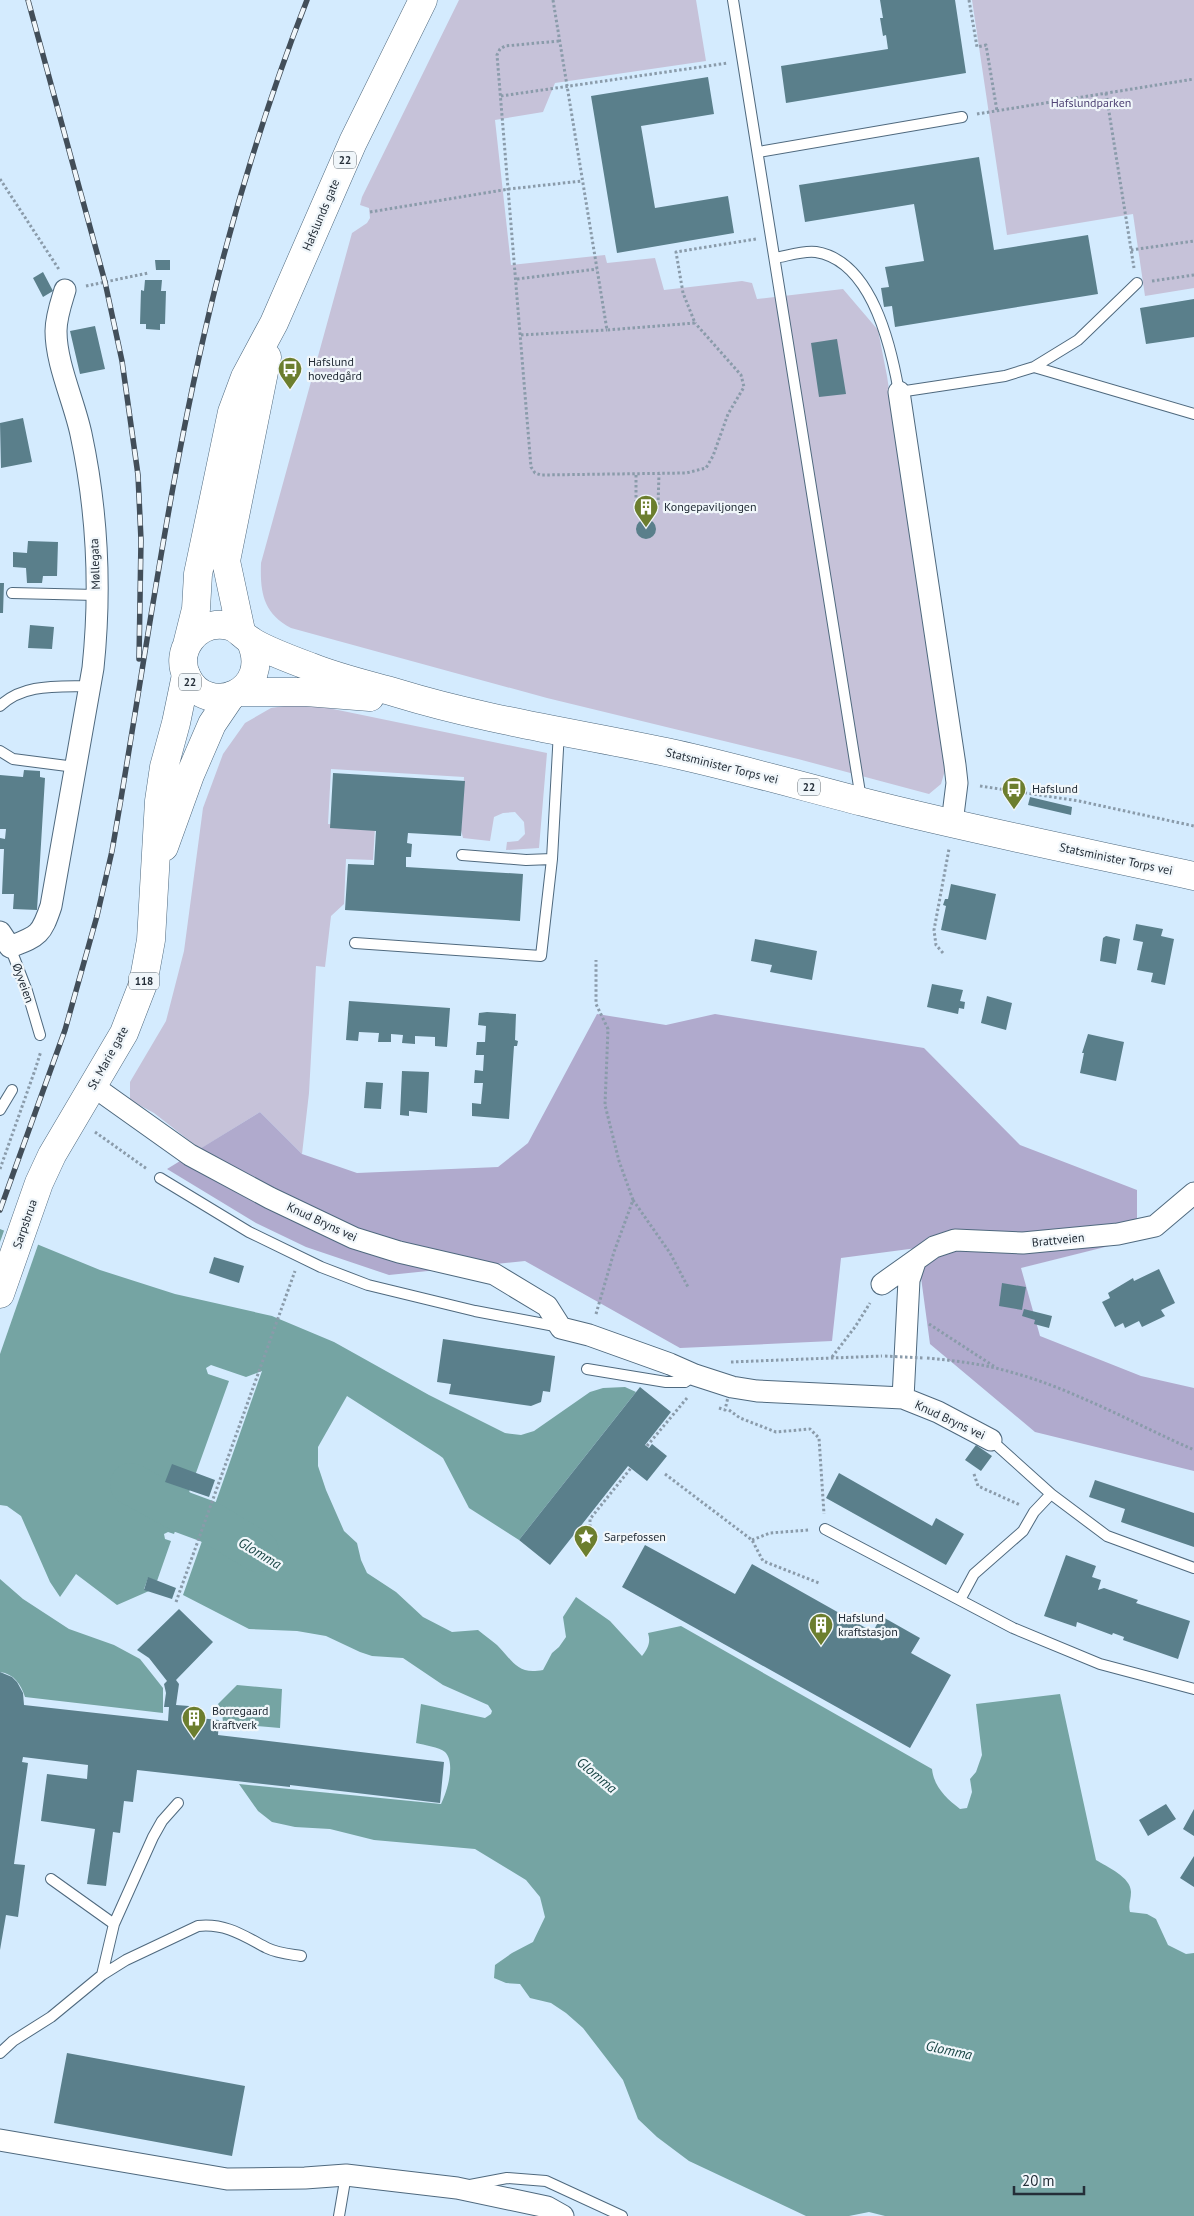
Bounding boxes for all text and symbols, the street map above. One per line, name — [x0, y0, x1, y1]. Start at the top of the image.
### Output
park label: Hafslundparken — [1051, 95, 1131, 110]
road number: 22 — [334, 152, 356, 168]
street label: Hafslunds gate — [299, 177, 342, 253]
place label: Hafslund hovedgård — [308, 354, 362, 383]
bus stop icon: Hafslund hovedgård — [277, 356, 303, 390]
building icon: Kongepaviljongen — [633, 494, 659, 528]
place label: Kongepaviljongen — [664, 499, 757, 514]
street label: Møllegata — [86, 538, 103, 590]
road number: 22 — [179, 674, 201, 690]
street label: Statsminister Torps vei — [664, 744, 780, 787]
bus stop icon: Hafslund — [1001, 776, 1027, 810]
road number: 22 — [798, 779, 820, 796]
place label: Hafslund — [1032, 781, 1078, 796]
street label: Statsminister Torps vei — [1058, 839, 1174, 878]
street label: Øyveien — [9, 961, 38, 1005]
road number: 118 — [129, 972, 159, 989]
street label: St. Marie gate — [84, 1024, 131, 1092]
street label: Sarpsbrua — [9, 1197, 40, 1250]
street label: Knud Bryns vei — [285, 1199, 360, 1244]
street label: Brattveien — [1031, 1229, 1085, 1250]
street label: Knud Bryns vei — [913, 1397, 988, 1442]
place icon: Sarpefossen — [573, 1524, 599, 1558]
place label: Sarpefossen — [604, 1529, 666, 1544]
water label: Glomma — [235, 1533, 285, 1573]
place label: Hafslund kraftstasjon — [838, 1610, 898, 1639]
building icon: Hafslund kraftstasjon — [808, 1612, 834, 1646]
place label: Borregaard kraftverk — [212, 1703, 268, 1732]
building icon: Borregaard kraftverk — [181, 1705, 207, 1739]
water label: Glomma — [573, 1753, 621, 1797]
water label: Glomma — [924, 2036, 974, 2064]
scale bar — [1014, 2164, 1084, 2196]
text: 20 m — [1022, 2171, 1055, 2190]

